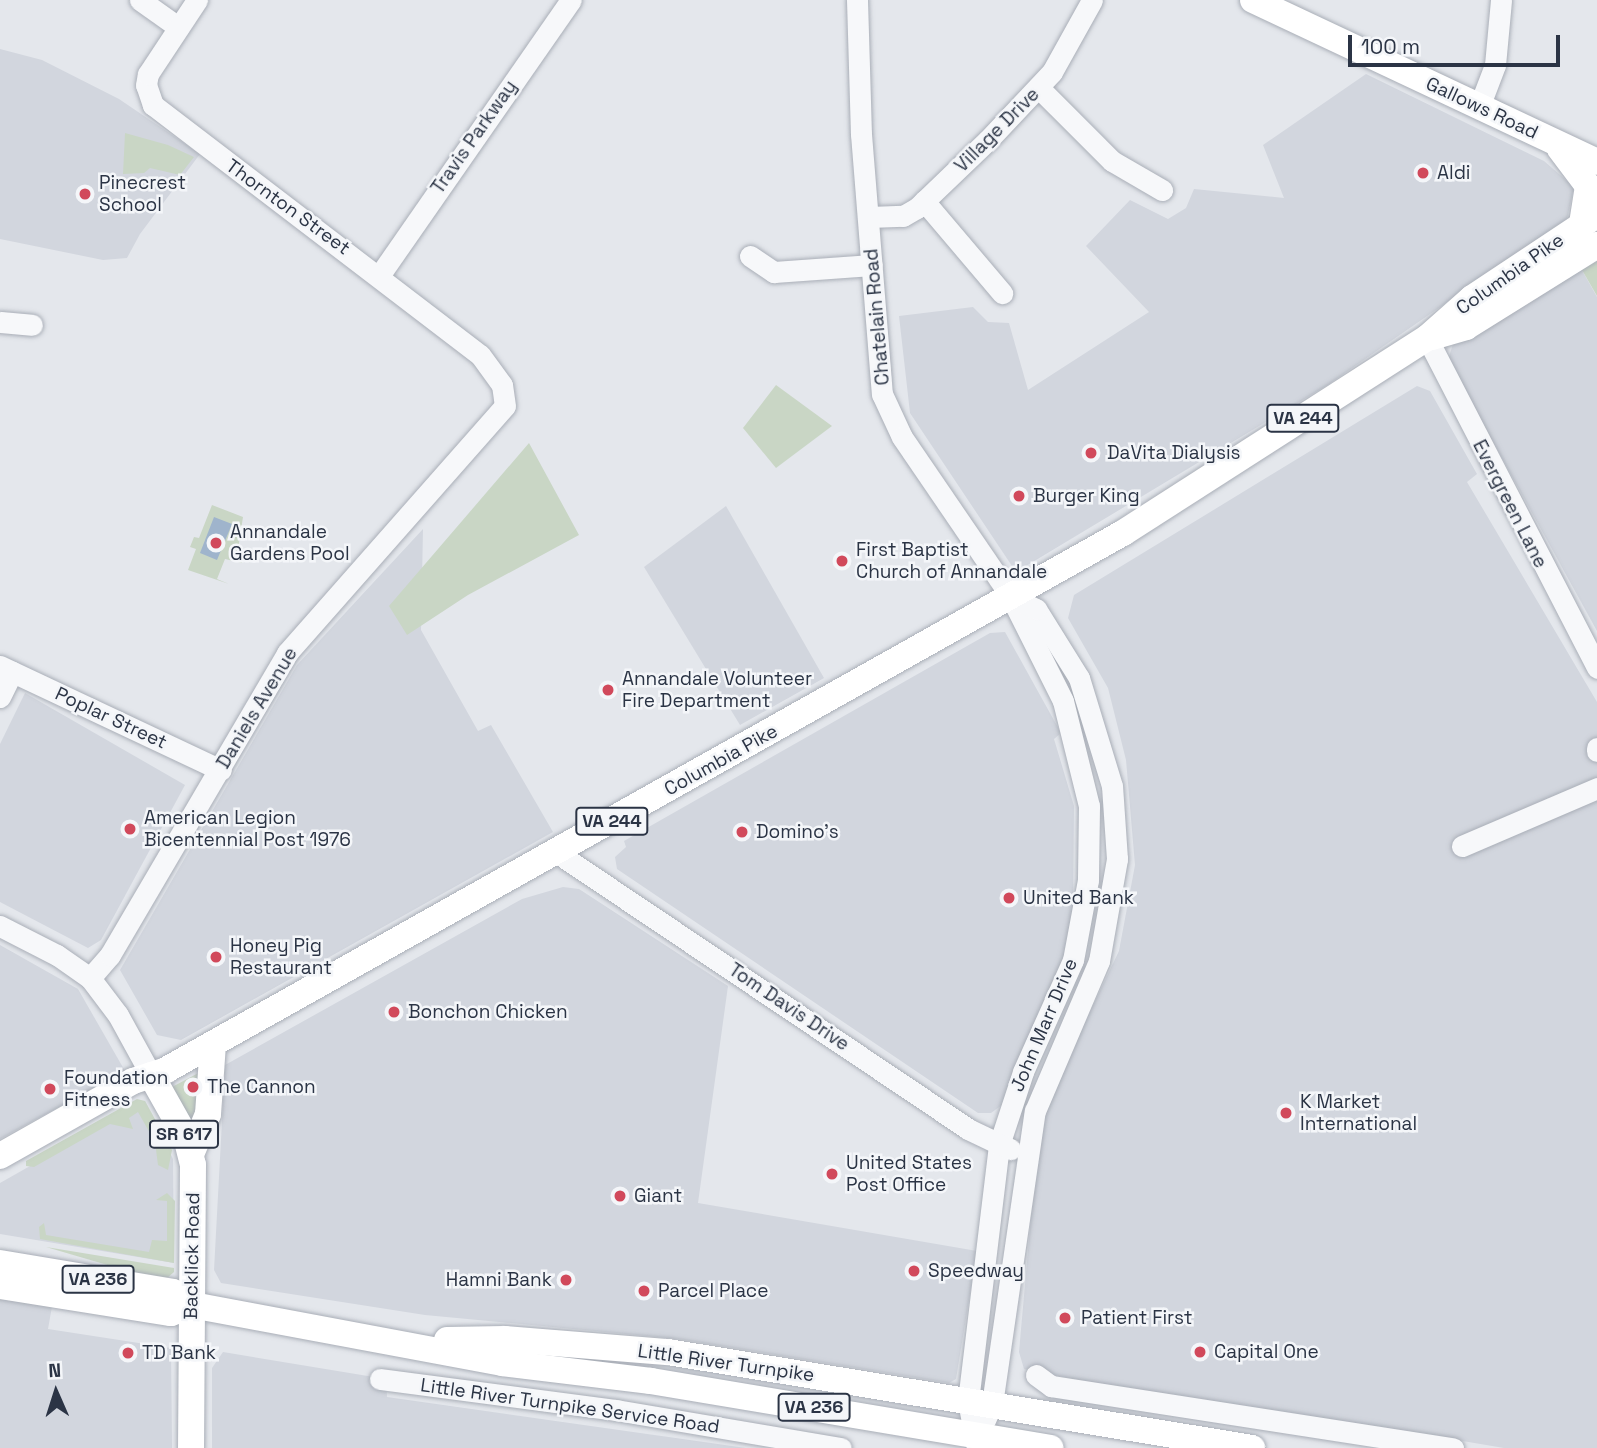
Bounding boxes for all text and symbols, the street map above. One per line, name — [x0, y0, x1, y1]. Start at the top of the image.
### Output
scale bar — [1352, 21, 1564, 65]
text: 100 m — [1361, 33, 1420, 60]
street label: Gallows Road — [1422, 72, 1542, 144]
street label: Travis Parkway — [426, 76, 522, 198]
street label: Village Drive — [950, 83, 1044, 177]
street label: Thornton Street — [221, 154, 355, 260]
place label: Aldi — [1437, 162, 1471, 184]
marker: Aldi — [1415, 165, 1431, 181]
place label: Pinecrest School — [99, 172, 186, 216]
marker: Pinecrest School — [77, 186, 93, 202]
street label: Columbia Pike — [1452, 228, 1568, 320]
street label: Chatelain Road — [860, 248, 894, 386]
road number: VA 244 — [1264, 404, 1342, 432]
street label: Evergreen Lane — [1468, 436, 1552, 572]
place label: DaVita Dialysis — [1107, 442, 1241, 464]
marker: DaVita Dialysis — [1081, 443, 1101, 463]
place label: Burger King — [1033, 485, 1140, 507]
marker: Burger King — [1011, 488, 1027, 504]
place label: Annandale Gardens Pool — [230, 521, 350, 565]
marker: Annandale Gardens Pool — [208, 535, 224, 551]
place label: First Baptist Church of Annandale — [856, 539, 1048, 583]
marker: First Baptist Church of Annandale — [834, 553, 850, 569]
street label: Daniels Avenue — [212, 643, 302, 773]
place label: Annandale Volunteer Fire Department — [622, 668, 812, 712]
street label: Poplar Street — [51, 682, 171, 754]
marker: Annandale Volunteer Fire Department — [600, 682, 616, 698]
street label: Columbia Pike — [660, 719, 782, 801]
road number: VA 244 — [574, 806, 650, 836]
place label: American Legion Bicentennial Post 1976 — [144, 807, 351, 851]
marker: American Legion Bicentennial Post 1976 — [122, 821, 138, 837]
place label: Domino's — [756, 821, 839, 843]
marker: Domino's — [734, 824, 750, 840]
place label: United Bank — [1023, 887, 1134, 909]
marker: United Bank — [1001, 890, 1017, 906]
place label: Honey Pig Restaurant — [230, 935, 332, 979]
marker: Honey Pig Restaurant — [208, 949, 224, 965]
street label: John Marr Drive — [1006, 955, 1082, 1095]
street label: Tom Davis Drive — [724, 958, 854, 1056]
place label: Bonchon Chicken — [408, 1001, 568, 1023]
marker: Bonchon Chicken — [386, 1004, 402, 1020]
place label: Foundation Fitness — [64, 1067, 169, 1111]
place label: The Cannon — [207, 1076, 316, 1098]
marker: The Cannon — [185, 1079, 201, 1095]
marker: Foundation Fitness — [42, 1081, 58, 1097]
place label: K Market International — [1300, 1091, 1417, 1135]
marker: K Market International — [1278, 1105, 1294, 1121]
road number: SR 617 — [147, 1120, 221, 1148]
place label: United States Post Office — [846, 1152, 972, 1196]
marker: United States Post Office — [824, 1166, 840, 1182]
place label: Giant — [634, 1185, 682, 1207]
marker: Giant — [612, 1188, 628, 1204]
street label: Backlick Road — [179, 1192, 205, 1320]
place label: Speedway — [928, 1260, 1024, 1282]
marker: Speedway — [906, 1263, 922, 1279]
road number: VA 236 — [61, 1264, 135, 1294]
place label: Hamni Bank — [446, 1269, 552, 1291]
marker: Hamni Bank — [558, 1272, 574, 1288]
place label: Parcel Place — [658, 1280, 768, 1302]
marker: Parcel Place — [636, 1283, 652, 1299]
place label: Patient First — [1081, 1307, 1193, 1329]
marker: Patient First — [1055, 1308, 1075, 1328]
street label: Little River Turnpike — [636, 1339, 816, 1387]
place label: Capital One — [1214, 1341, 1319, 1363]
place label: TD Bank — [142, 1342, 216, 1364]
marker: Capital One — [1192, 1344, 1208, 1360]
marker: TD Bank — [120, 1345, 136, 1361]
north arrow — [21, 1357, 91, 1427]
text: N — [48, 1358, 62, 1383]
street label: Little River Turnpike Service Road — [419, 1374, 721, 1438]
road number: VA 236 — [777, 1392, 851, 1422]

